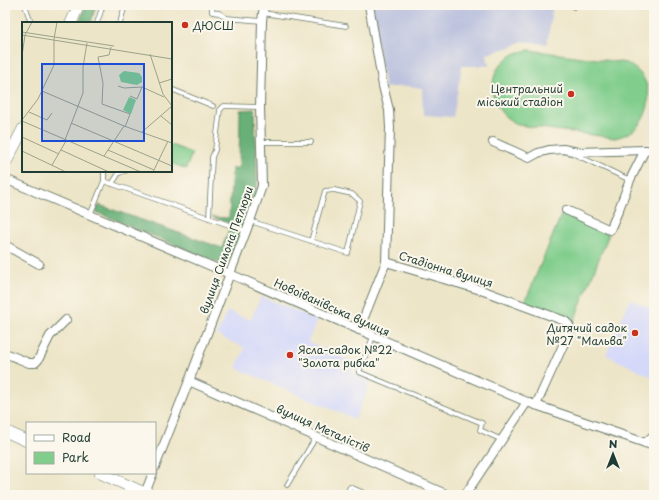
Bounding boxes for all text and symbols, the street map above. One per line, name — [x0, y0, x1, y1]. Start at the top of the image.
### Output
place label: ДЮСШ — [192, 17, 234, 34]
marker: ДЮСШ — [180, 20, 190, 30]
inset map — [22, 22, 172, 172]
place label: Центральний міський стадіон — [477, 80, 563, 110]
marker: Центральний міський стадіон — [566, 89, 576, 99]
street label: вулиця Симона Петлюри — [195, 184, 257, 316]
street label: Стадіонна вулиця — [397, 247, 495, 291]
street label: Новоіванівська вулиця — [271, 274, 393, 340]
place label: Дитячий садок №27 "Мальва" — [546, 319, 627, 349]
marker: Дитячий садок №27 "Мальва" — [630, 328, 640, 338]
place label: Ясла-садок №22 "Золота рибка" — [298, 341, 392, 371]
marker: Ясла-садок №22 "Золота рибка" — [285, 350, 295, 360]
street label: вулиця Металістів — [274, 400, 372, 456]
legend — [26, 422, 156, 474]
text: Road — [62, 428, 91, 446]
north arrow — [593, 434, 633, 474]
text: N — [609, 435, 618, 452]
text: Park — [62, 448, 89, 466]

